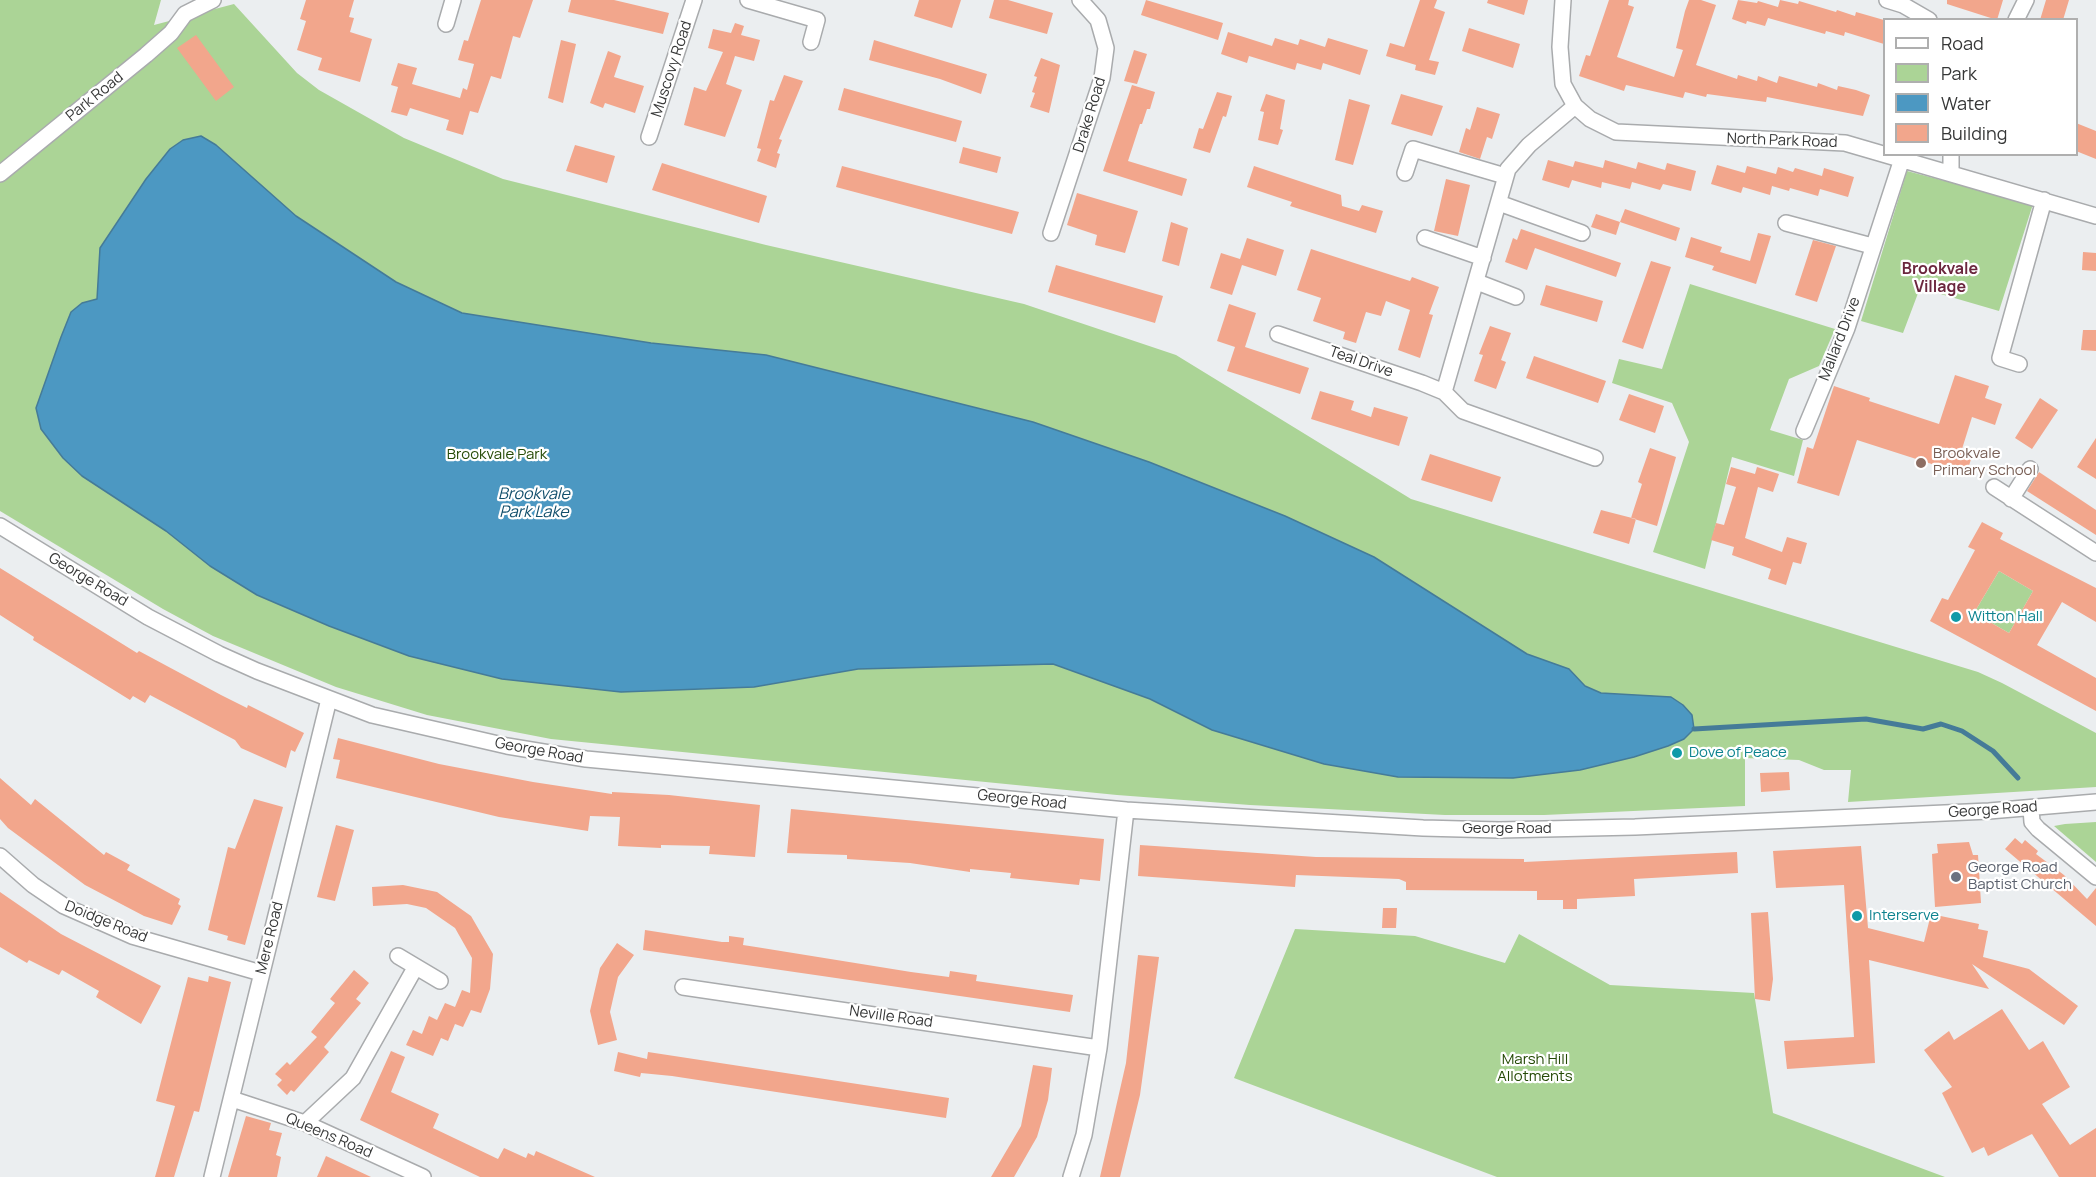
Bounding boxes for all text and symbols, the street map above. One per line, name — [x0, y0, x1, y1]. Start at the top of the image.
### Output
legend — [1883, 18, 2078, 156]
street label: Muscovy Road — [648, 19, 696, 119]
text: Road — [1941, 31, 1984, 55]
text: Park — [1941, 61, 1977, 85]
street label: Park Road — [63, 68, 127, 126]
street label: Drake Road — [1070, 75, 1110, 155]
text: Water — [1941, 91, 1991, 115]
text: Building — [1941, 121, 2007, 145]
street label: North Park Road — [1726, 130, 1838, 152]
district label: Brookvale Village — [1902, 260, 1978, 298]
street label: Mallard Drive — [1816, 294, 1864, 384]
street label: Teal Drive — [1327, 343, 1395, 381]
place label: Brookvale Primary School — [1933, 445, 2036, 480]
park label: Brookvale Park — [447, 446, 547, 464]
marker: Brookvale Primary School — [1914, 456, 1928, 470]
water label: Brookvale Park Lake — [498, 485, 570, 523]
street label: George Road — [45, 549, 131, 611]
place label: Witton Hall — [1968, 608, 2043, 626]
marker: Witton Hall — [1949, 610, 1963, 624]
street label: George Road — [493, 734, 585, 768]
place label: Dove of Peace — [1689, 744, 1787, 762]
marker: Dove of Peace — [1670, 746, 1684, 760]
street label: George Road — [977, 786, 1067, 814]
street label: George Road — [1948, 798, 2038, 822]
street label: George Road — [1462, 820, 1552, 838]
place label: George Road Baptist Church — [1968, 859, 2072, 894]
marker: George Road Baptist Church — [1949, 870, 1963, 884]
street label: Doidge Road — [62, 897, 150, 947]
street label: Mere Road — [252, 900, 288, 976]
place label: Interserve — [1869, 907, 1939, 925]
marker: Interserve — [1850, 909, 1864, 923]
street label: Neville Road — [848, 1002, 934, 1032]
park label: Marsh Hill Allotments — [1497, 1051, 1573, 1086]
street label: Queens Road — [283, 1110, 375, 1162]

